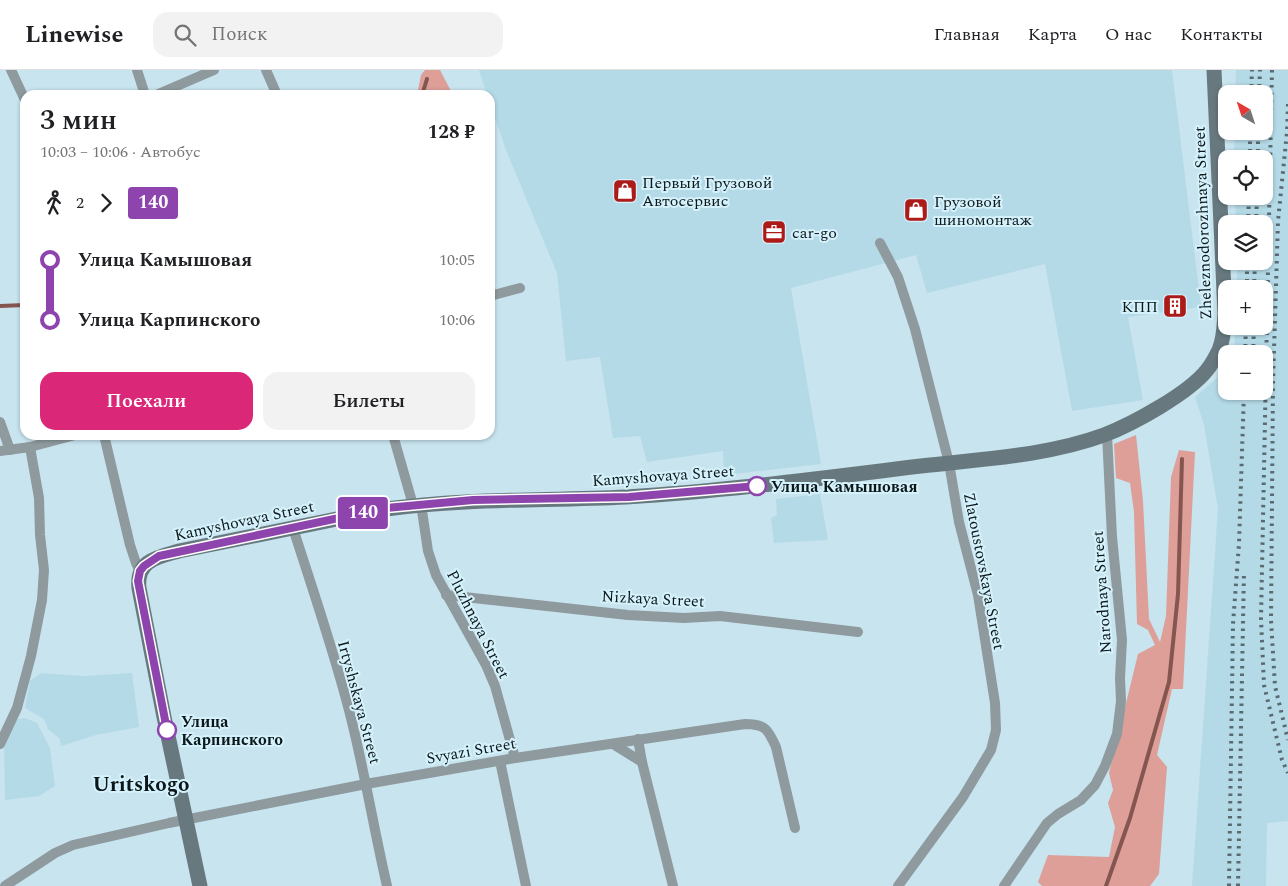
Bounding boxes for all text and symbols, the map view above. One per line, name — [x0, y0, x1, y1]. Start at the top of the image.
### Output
search box — [153, 12, 503, 57]
text: Linewise — [25, 17, 123, 53]
text: Поиск — [211, 20, 268, 49]
icon: search — [171, 21, 199, 49]
text: Главная — [934, 21, 1000, 48]
text: Карта — [1028, 21, 1077, 48]
text: О нас — [1105, 21, 1152, 48]
text: Контакты — [1180, 21, 1263, 48]
north arrow — [1218, 85, 1272, 140]
map controls — [1218, 85, 1273, 400]
text: 3 мин — [40, 99, 117, 142]
text: 128 ₽ — [428, 118, 475, 147]
street label: Zheleznodorozhnaya Street — [1188, 126, 1218, 320]
text: 10:03 – 10:06 · Автобус — [40, 140, 201, 164]
button: locate — [1218, 150, 1273, 205]
place label: Первый Грузовой Автосервис — [642, 171, 772, 213]
shop icon: Первый Грузовой Автосервис — [612, 178, 638, 204]
icon: walk — [40, 189, 68, 217]
icon: forward — [92, 189, 120, 217]
text: 140 — [138, 189, 168, 216]
place label: Грузовой шиномонтаж — [934, 190, 1033, 232]
text: 2 — [76, 191, 84, 215]
shop icon: Грузовой шиномонтаж — [903, 197, 929, 223]
button: layers — [1218, 215, 1273, 270]
office icon: car-go — [761, 219, 787, 245]
place label: car-go — [792, 221, 837, 245]
text: Улица Камышовая — [78, 246, 252, 275]
text: 10:05 — [439, 248, 475, 272]
button: + — [1218, 280, 1273, 335]
building icon: КПП — [1162, 293, 1188, 319]
place label: КПП — [1122, 295, 1158, 319]
text: Улица Карпинского — [78, 306, 260, 335]
text: 10:06 — [439, 308, 475, 332]
button: − — [1218, 345, 1273, 400]
button: Поехали — [40, 372, 253, 430]
button: Билеты — [263, 372, 475, 430]
street label: Kamyshovaya Street — [591, 459, 735, 493]
place label: Улица Камышовая — [771, 475, 918, 499]
marker: Улица Камышовая — [747, 476, 767, 496]
street label: Zlatoustovskaya Street — [957, 491, 1011, 652]
street label: Kamyshovaya Street — [172, 494, 317, 547]
line badge: 140 — [334, 497, 392, 529]
text: 140 — [348, 499, 378, 526]
street label: Narodnaya Street — [1086, 529, 1118, 654]
street label: Pluzhnaya Street — [440, 566, 516, 683]
street label: Nizkaya Street — [601, 584, 705, 614]
street label: Irtyshskaya Street — [331, 638, 387, 767]
place label: Улица Карпинского — [181, 710, 283, 752]
marker: Улица Карпинского — [157, 720, 177, 740]
street label: Svyazi Street — [425, 731, 518, 771]
district label: Uritskogo — [92, 769, 190, 801]

